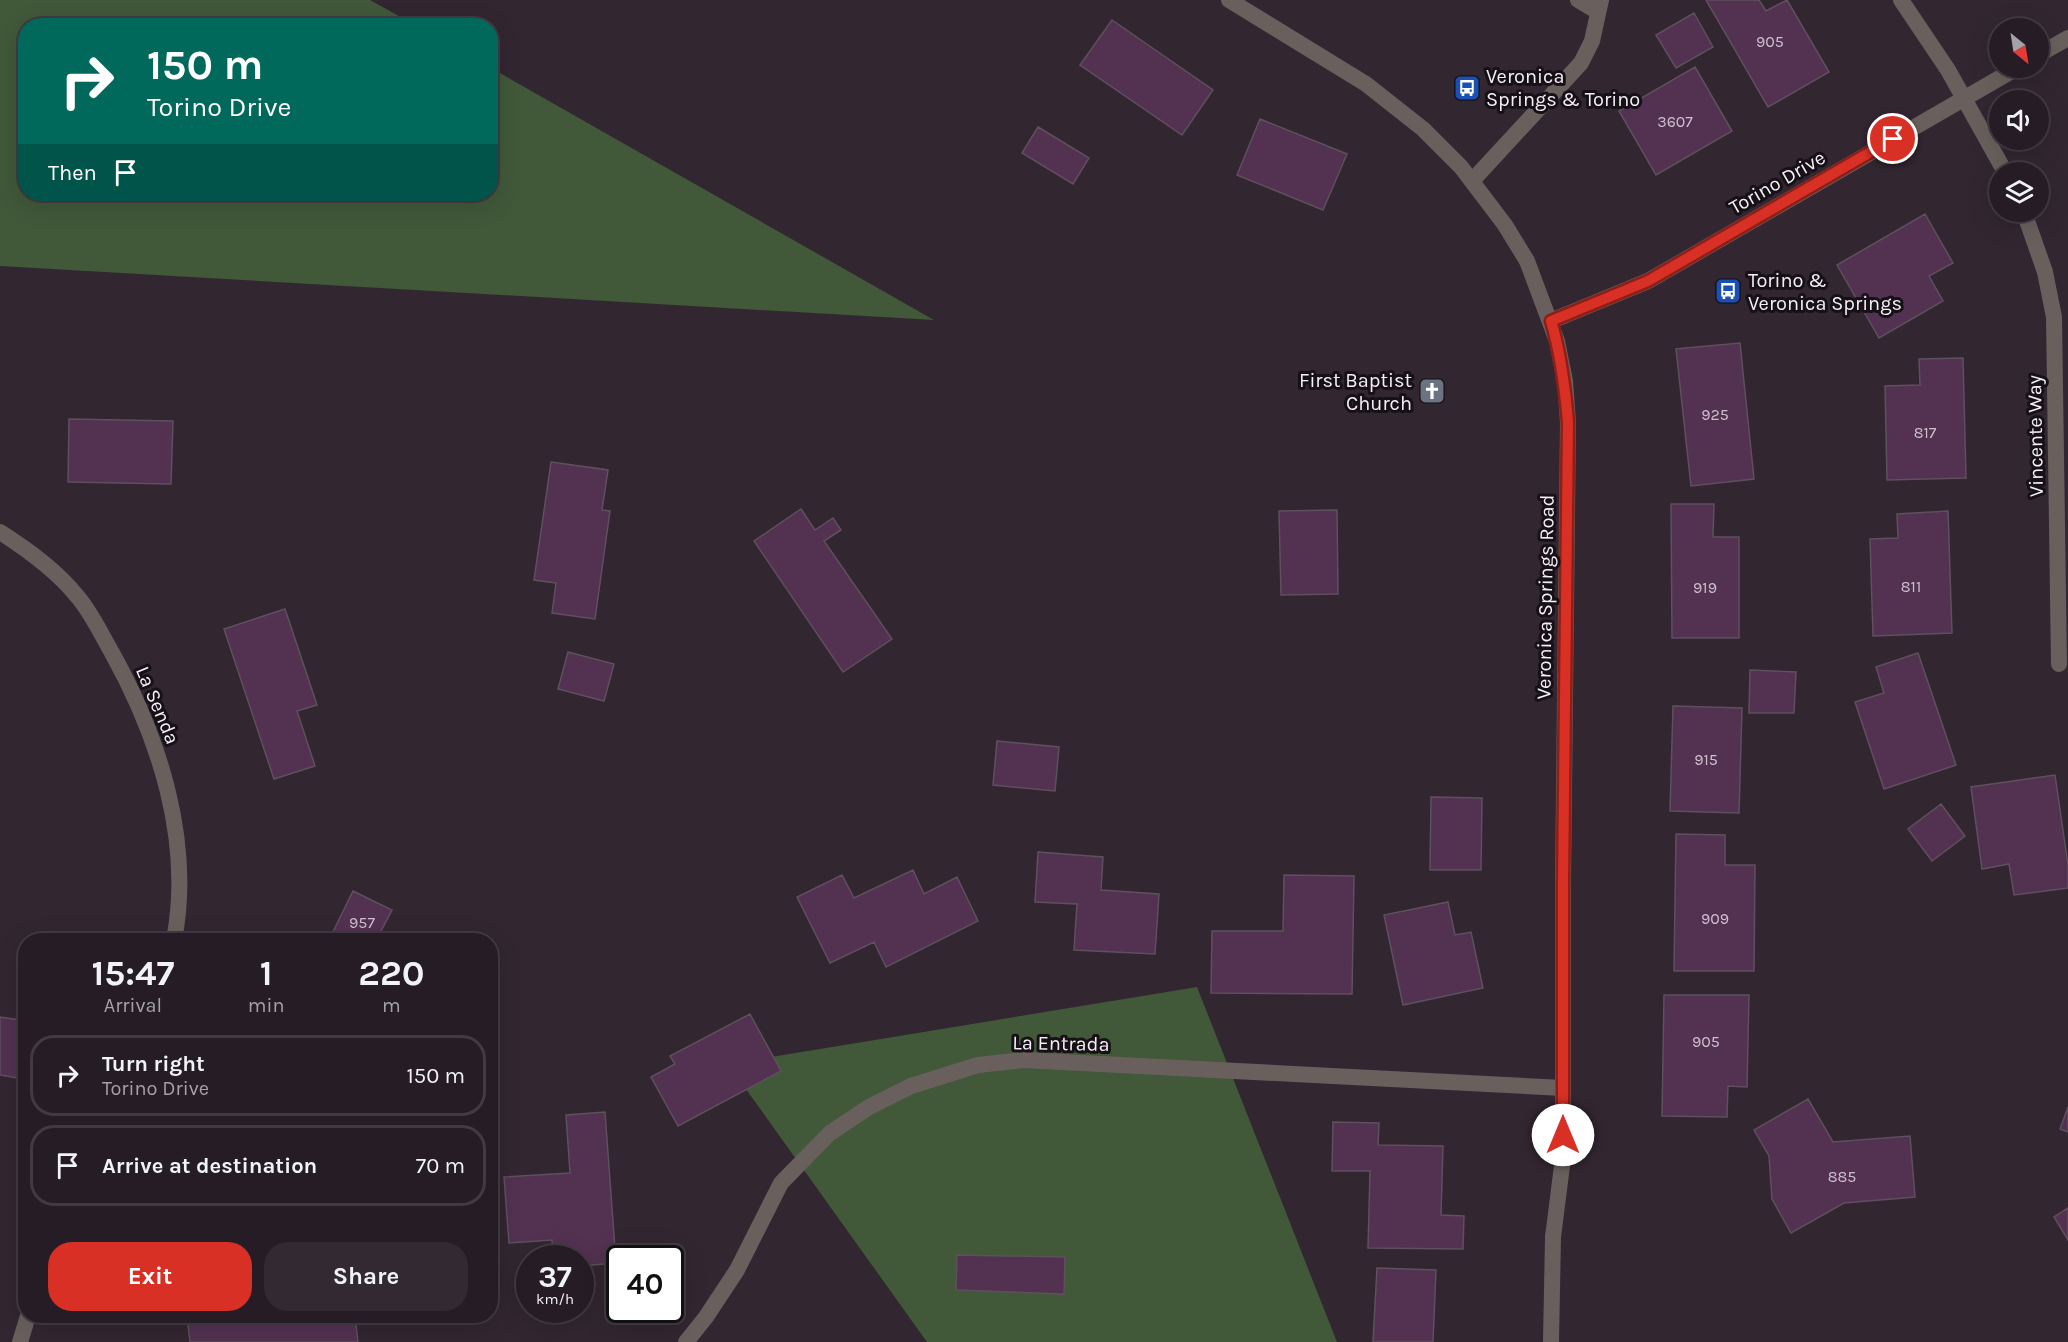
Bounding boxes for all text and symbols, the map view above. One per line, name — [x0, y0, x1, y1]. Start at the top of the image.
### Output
north arrow — [1989, 18, 2049, 78]
map controls — [1989, 18, 2049, 222]
house number: 905 — [1756, 32, 1784, 51]
text: 150 m — [147, 40, 263, 90]
icon: right — [48, 42, 126, 120]
place label: Veronica Springs & Torino — [1486, 65, 1640, 111]
bus stop icon: Veronica Springs & Torino — [1452, 73, 1482, 103]
button: sound — [1989, 90, 2049, 150]
text: Torino Drive — [147, 91, 291, 123]
house number: 3607 — [1657, 112, 1693, 131]
pin — [1867, 113, 1918, 164]
icon: arrive — [1876, 122, 1909, 155]
street label: Torino Drive — [1725, 146, 1829, 219]
icon: arrive — [109, 156, 142, 189]
text: Then — [48, 160, 97, 186]
button: layers — [1989, 162, 2049, 222]
place label: Torino & Veronica Springs — [1748, 269, 1902, 315]
bus stop icon: Torino & Veronica Springs — [1713, 276, 1743, 306]
place label: First Baptist Church — [1299, 369, 1412, 415]
street label: Vincente Way — [2023, 375, 2048, 497]
church icon: First Baptist Church — [1417, 376, 1447, 406]
house number: 925 — [1701, 405, 1729, 424]
house number: 817 — [1914, 423, 1937, 442]
street label: Veronica Springs Road — [1532, 494, 1559, 700]
house number: 811 — [1901, 577, 1921, 596]
house number: 919 — [1693, 578, 1717, 597]
street label: La Senda — [131, 663, 184, 748]
house number: 915 — [1694, 750, 1718, 769]
house number: 909 — [1701, 909, 1729, 928]
house number: 957 — [349, 913, 375, 932]
text: 15:47 — [92, 952, 174, 994]
text: 1 — [260, 952, 273, 994]
text: 220 — [358, 952, 424, 994]
text: Arrival — [104, 994, 162, 1017]
text: min — [248, 994, 285, 1017]
text: m — [382, 994, 401, 1017]
street label: La Entrada — [1012, 1031, 1110, 1056]
house number: 905 — [1692, 1032, 1720, 1051]
text: Turn right — [102, 1051, 205, 1077]
icon: right — [51, 1059, 84, 1092]
text: 150 m — [406, 1063, 465, 1089]
text: Torino Drive — [102, 1077, 209, 1100]
position arrow — [1531, 1103, 1595, 1167]
icon: arrive — [51, 1149, 84, 1182]
text: Arrive at destination — [102, 1153, 317, 1179]
text: 70 m — [416, 1153, 465, 1179]
house number: 885 — [1828, 1167, 1856, 1186]
button: Exit — [48, 1242, 252, 1311]
button: Share — [264, 1242, 468, 1311]
speed limit sign: 40 — [606, 1245, 684, 1323]
text: 37 — [538, 1259, 572, 1295]
text: km/h — [536, 1290, 574, 1308]

